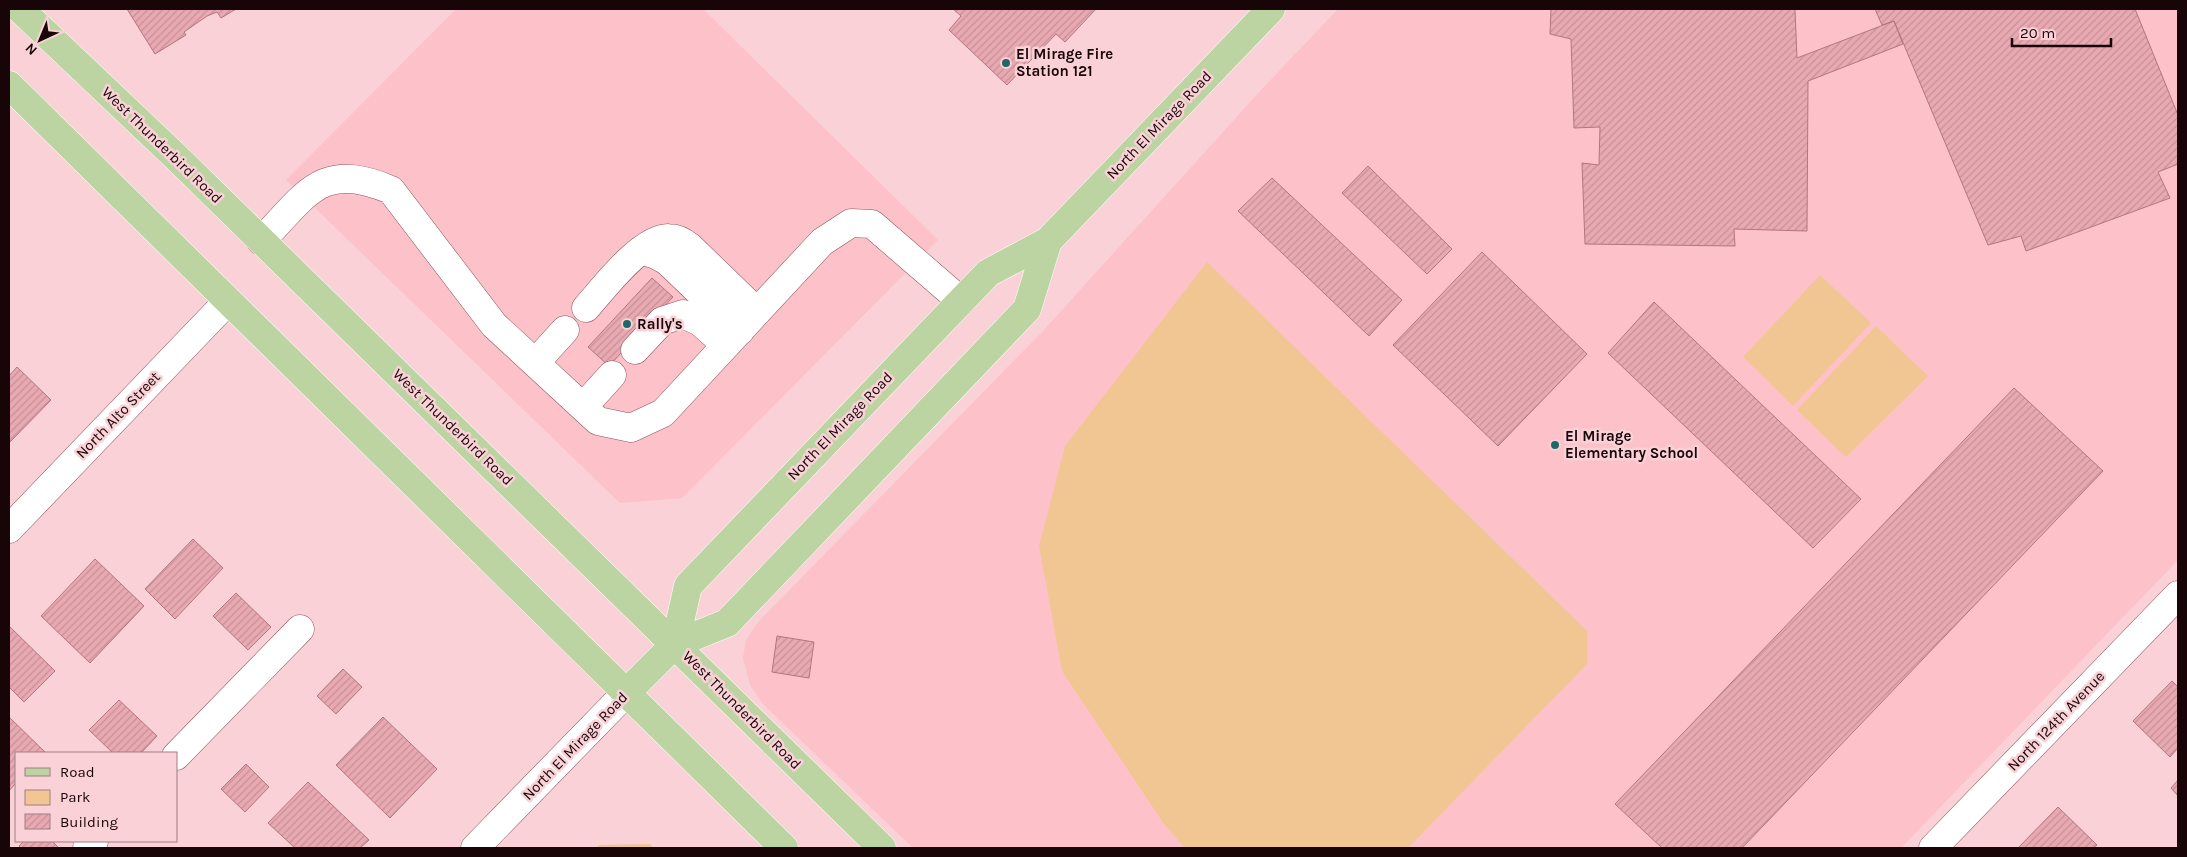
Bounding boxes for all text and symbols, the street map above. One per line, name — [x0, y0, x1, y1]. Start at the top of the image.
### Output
north arrow — [15, 15, 65, 65]
scale bar — [2012, 15, 2111, 47]
text: 20 m — [2020, 24, 2055, 42]
text: N — [22, 39, 41, 59]
place label: El Mirage Fire Station 121 — [1016, 45, 1113, 80]
marker: El Mirage Fire Station 121 — [1000, 57, 1012, 69]
street label: North El Mirage Road — [1103, 67, 1215, 183]
street label: West Thunderbird Road — [98, 83, 226, 207]
place label: Rally's — [637, 315, 683, 333]
marker: Rally's — [621, 318, 633, 330]
street label: West Thunderbird Road — [389, 365, 517, 489]
street label: North Alto Street — [72, 368, 164, 462]
street label: North El Mirage Road — [784, 368, 896, 484]
place label: El Mirage Elementary School — [1565, 427, 1698, 462]
marker: El Mirage Elementary School — [1549, 439, 1561, 451]
street label: West Thunderbird Road — [679, 647, 805, 773]
street label: North 124th Avenue — [2004, 667, 2108, 775]
street label: North El Mirage Road — [519, 688, 631, 804]
legend — [15, 752, 178, 842]
text: Road — [60, 763, 95, 781]
text: Park — [60, 788, 90, 806]
text: Building — [60, 813, 118, 831]

